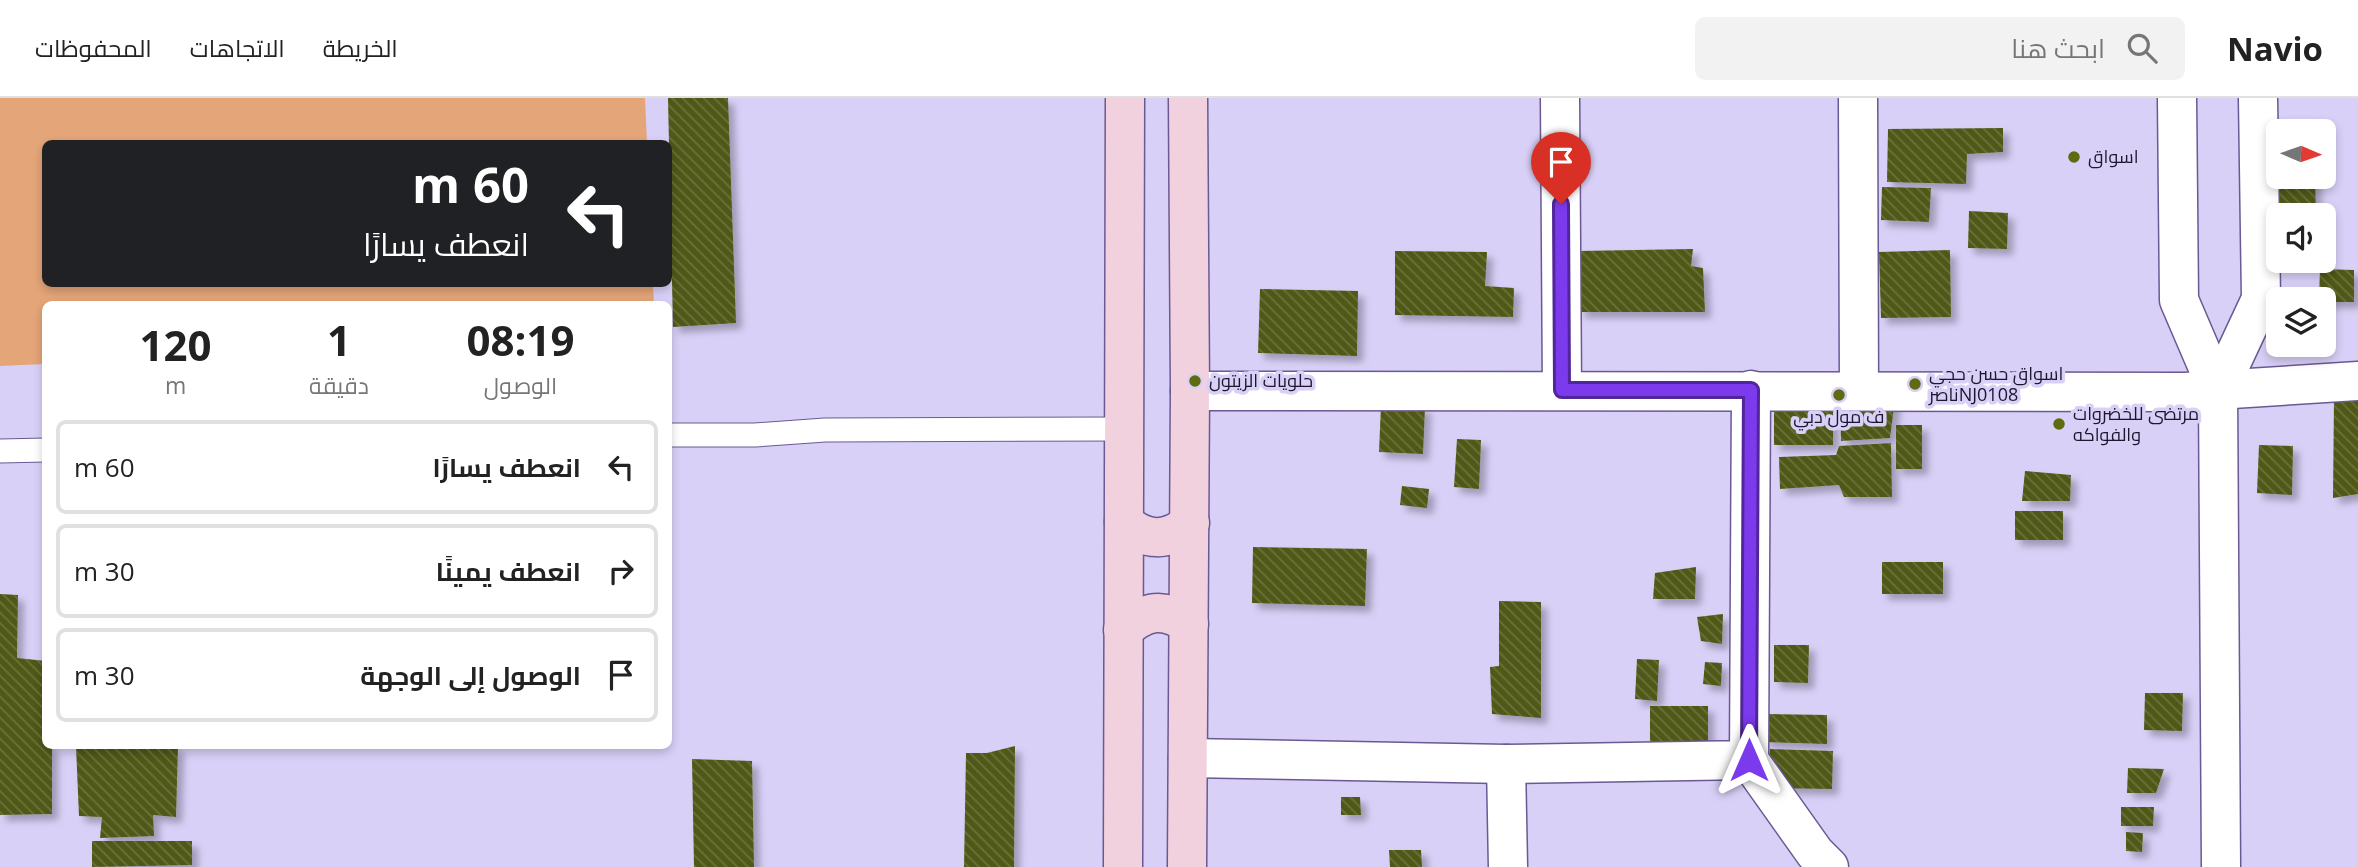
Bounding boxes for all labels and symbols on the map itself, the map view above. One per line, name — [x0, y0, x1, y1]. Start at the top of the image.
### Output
north arrow — [2266, 119, 2336, 189]
pin — [1531, 132, 1591, 204]
place label: اسواق — [2088, 144, 2139, 169]
marker: اسواق — [2066, 149, 2082, 165]
place label: اسواق حسن حجي ناصرNJ0108 — [1928, 361, 2063, 406]
place label: حلويات الزيتون — [1209, 368, 1313, 392]
marker: حلويات الزيتون — [1187, 373, 1203, 389]
marker: اسواق حسن حجي ناصرNJ0108 — [1907, 376, 1923, 392]
marker: ف مول دبي — [1831, 387, 1847, 403]
place label: مرتضى للخضروات والفواكه — [2073, 401, 2199, 446]
place label: ف مول دبي — [1793, 404, 1885, 431]
marker: مرتضى للخضروات والفواكه — [2051, 416, 2067, 432]
position arrow — [1712, 723, 1786, 797]

